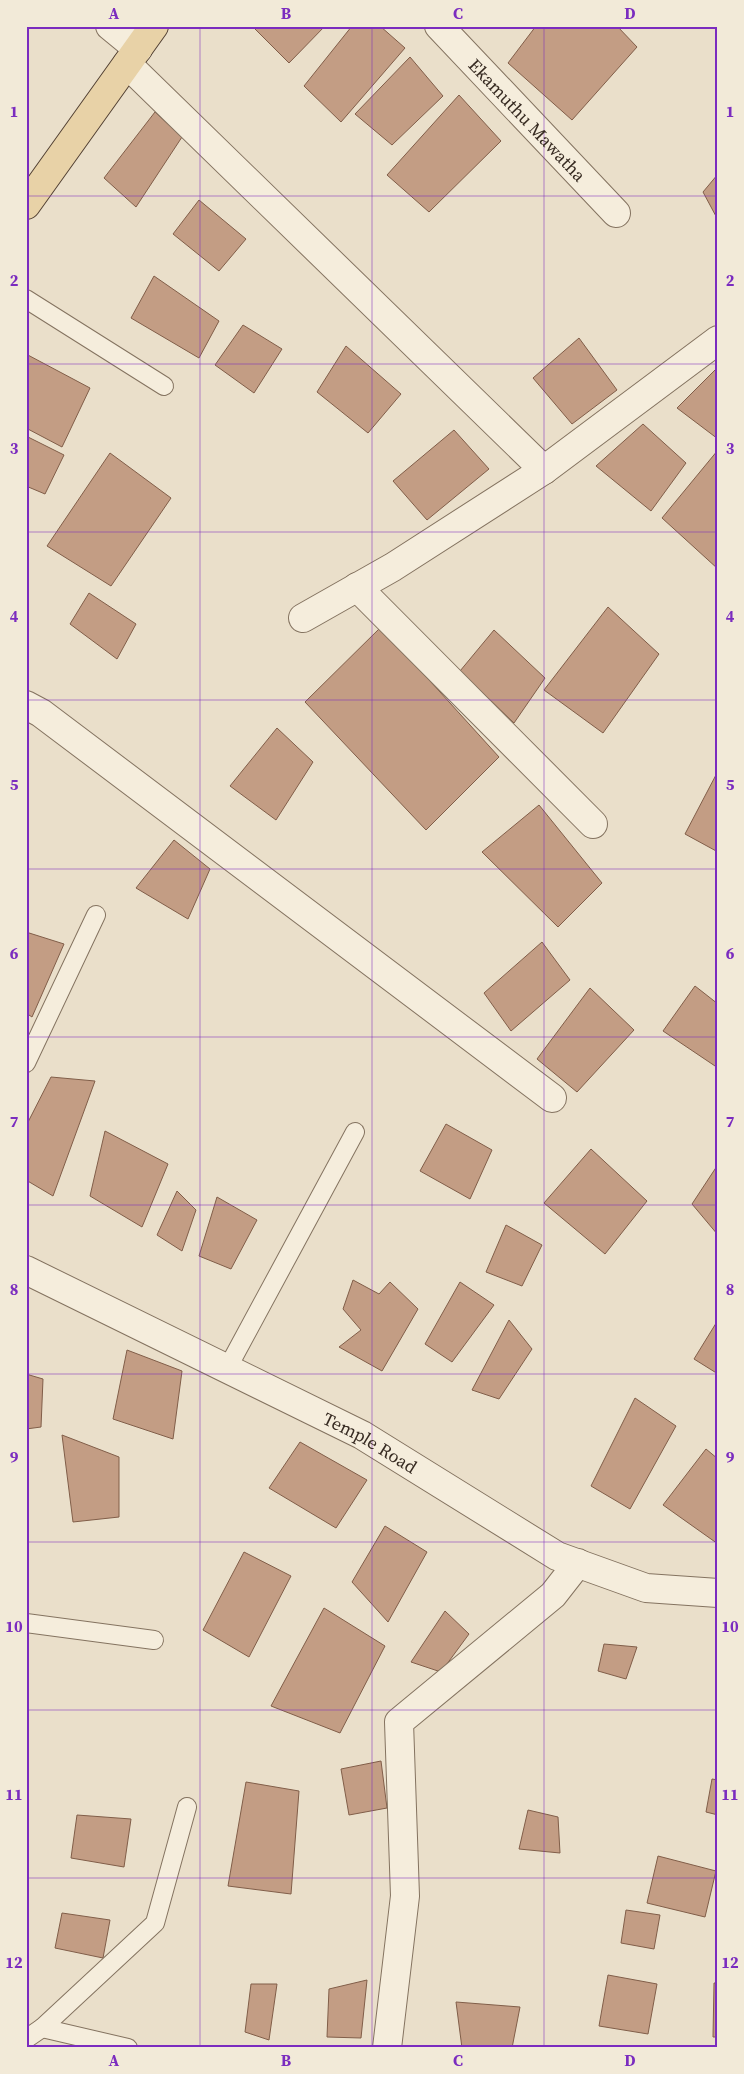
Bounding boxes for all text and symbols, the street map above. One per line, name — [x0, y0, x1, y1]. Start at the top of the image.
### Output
text: A — [109, 2, 120, 24]
text: B — [281, 2, 292, 24]
text: C — [453, 2, 463, 24]
text: D — [624, 2, 636, 24]
street label: Ekamuthu Mawatha — [463, 53, 593, 187]
text: 1 — [10, 100, 18, 122]
text: 1 — [726, 100, 734, 122]
text: 2 — [10, 269, 19, 291]
text: 2 — [726, 269, 735, 291]
text: 3 — [10, 437, 19, 459]
text: 3 — [726, 437, 735, 459]
text: 4 — [10, 605, 19, 627]
text: 4 — [726, 605, 735, 627]
text: 5 — [10, 773, 19, 795]
text: 5 — [726, 773, 735, 795]
text: 6 — [10, 942, 19, 964]
text: 6 — [726, 942, 735, 964]
text: 7 — [10, 1110, 19, 1132]
text: 7 — [726, 1110, 735, 1132]
text: 8 — [10, 1278, 18, 1300]
text: 8 — [726, 1278, 734, 1300]
street label: Temple Road — [319, 1405, 422, 1479]
text: 9 — [10, 1446, 19, 1468]
text: 9 — [726, 1446, 735, 1468]
text: 10 — [5, 1615, 23, 1637]
text: 10 — [721, 1615, 739, 1637]
text: 11 — [5, 1783, 23, 1805]
text: 11 — [721, 1783, 739, 1805]
text: 12 — [5, 1951, 23, 1973]
text: 12 — [721, 1951, 739, 1973]
text: A — [109, 2049, 120, 2071]
text: B — [281, 2049, 292, 2071]
text: C — [453, 2049, 463, 2071]
text: D — [624, 2049, 636, 2071]

